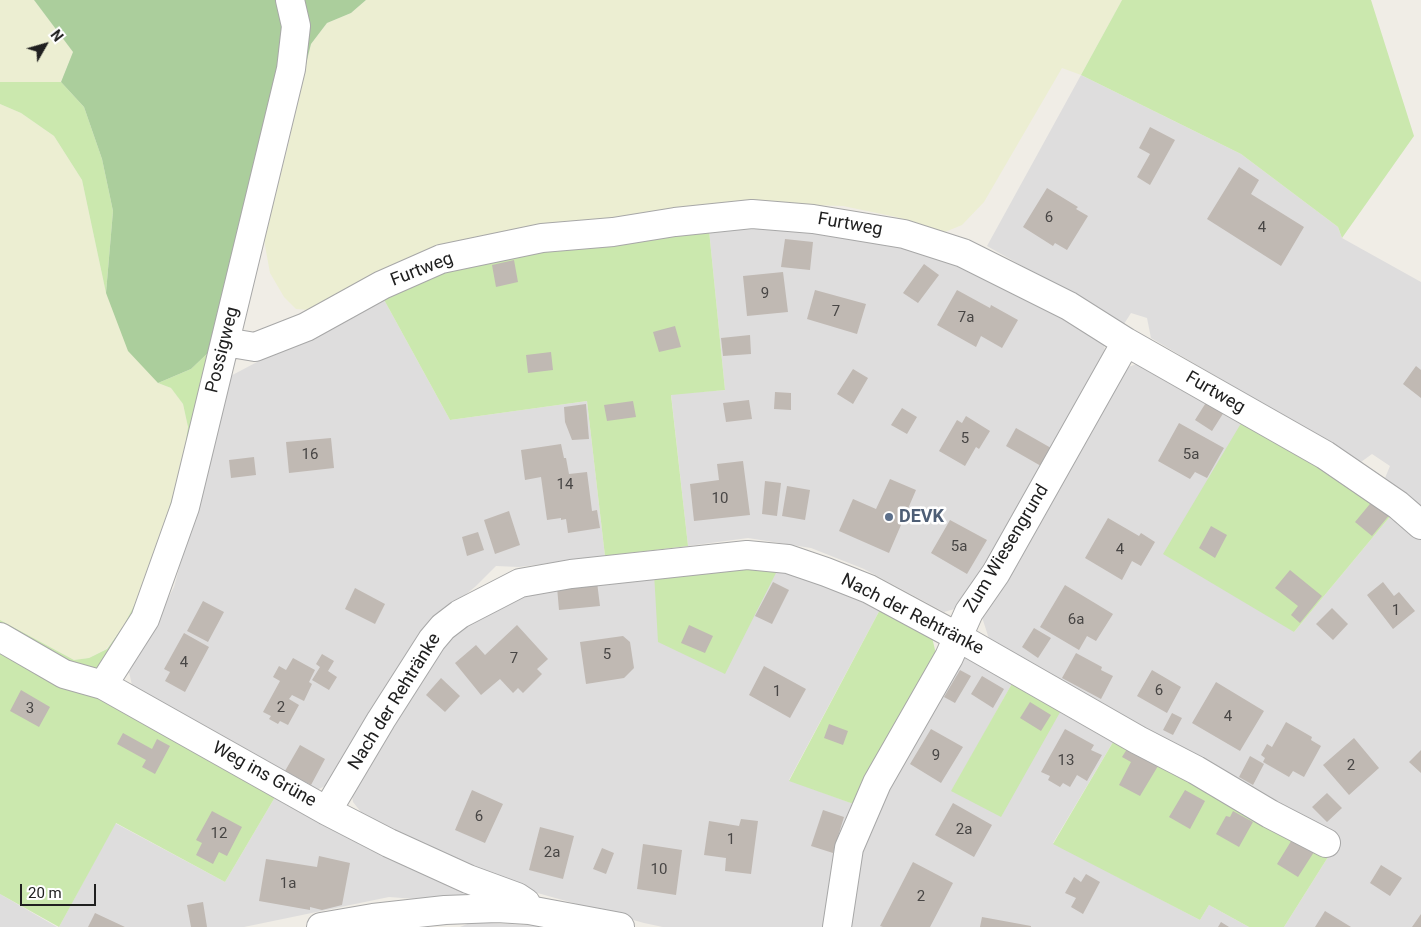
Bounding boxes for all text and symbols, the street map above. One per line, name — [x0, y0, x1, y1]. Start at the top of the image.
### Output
north arrow — [20, 20, 70, 70]
text: N — [47, 27, 66, 45]
street label: Furtweg — [816, 209, 884, 241]
house number: 6 — [1045, 209, 1053, 227]
house number: 4 — [1258, 219, 1266, 237]
street label: Furtweg — [388, 248, 456, 292]
house number: 9 — [761, 285, 769, 303]
house number: 7 — [832, 303, 840, 321]
street label: Possigweg — [202, 305, 244, 395]
house number: 7a — [958, 309, 974, 327]
street label: Furtweg — [1181, 367, 1249, 419]
house number: 5 — [961, 430, 969, 448]
house number: 16 — [302, 446, 318, 464]
house number: 5a — [1183, 446, 1199, 464]
house number: 14 — [557, 476, 573, 494]
street label: Zum Wiesengrund — [960, 481, 1054, 617]
house number: 10 — [712, 490, 728, 508]
place label: DEVK — [899, 506, 944, 528]
marker: DEVK — [883, 511, 895, 523]
house number: 5a — [951, 538, 967, 556]
house number: 4 — [1116, 541, 1124, 559]
street label: Nach der Rehtränke — [837, 570, 987, 660]
house number: 1 — [1392, 602, 1400, 620]
house number: 6a — [1068, 611, 1084, 629]
street label: Nach der Rehtränke — [344, 630, 446, 774]
house number: 5 — [603, 646, 611, 664]
house number: 7 — [510, 650, 518, 668]
house number: 4 — [180, 654, 188, 672]
house number: 6 — [1155, 682, 1163, 700]
house number: 1 — [773, 683, 781, 701]
house number: 2 — [277, 699, 285, 717]
house number: 3 — [26, 700, 34, 718]
house number: 4 — [1224, 708, 1232, 726]
street label: Weg ins Grüne — [208, 738, 320, 812]
house number: 9 — [932, 747, 940, 765]
house number: 13 — [1058, 752, 1074, 770]
house number: 2 — [1347, 757, 1355, 775]
house number: 6 — [475, 808, 483, 826]
house number: 2a — [956, 821, 972, 839]
house number: 12 — [211, 825, 227, 843]
house number: 1 — [727, 831, 735, 849]
house number: 2a — [544, 844, 560, 862]
house number: 10 — [651, 861, 667, 879]
scale bar — [22, 874, 99, 906]
house number: 1a — [280, 875, 296, 893]
text: 20 m — [28, 884, 62, 902]
house number: 2 — [917, 888, 925, 906]

